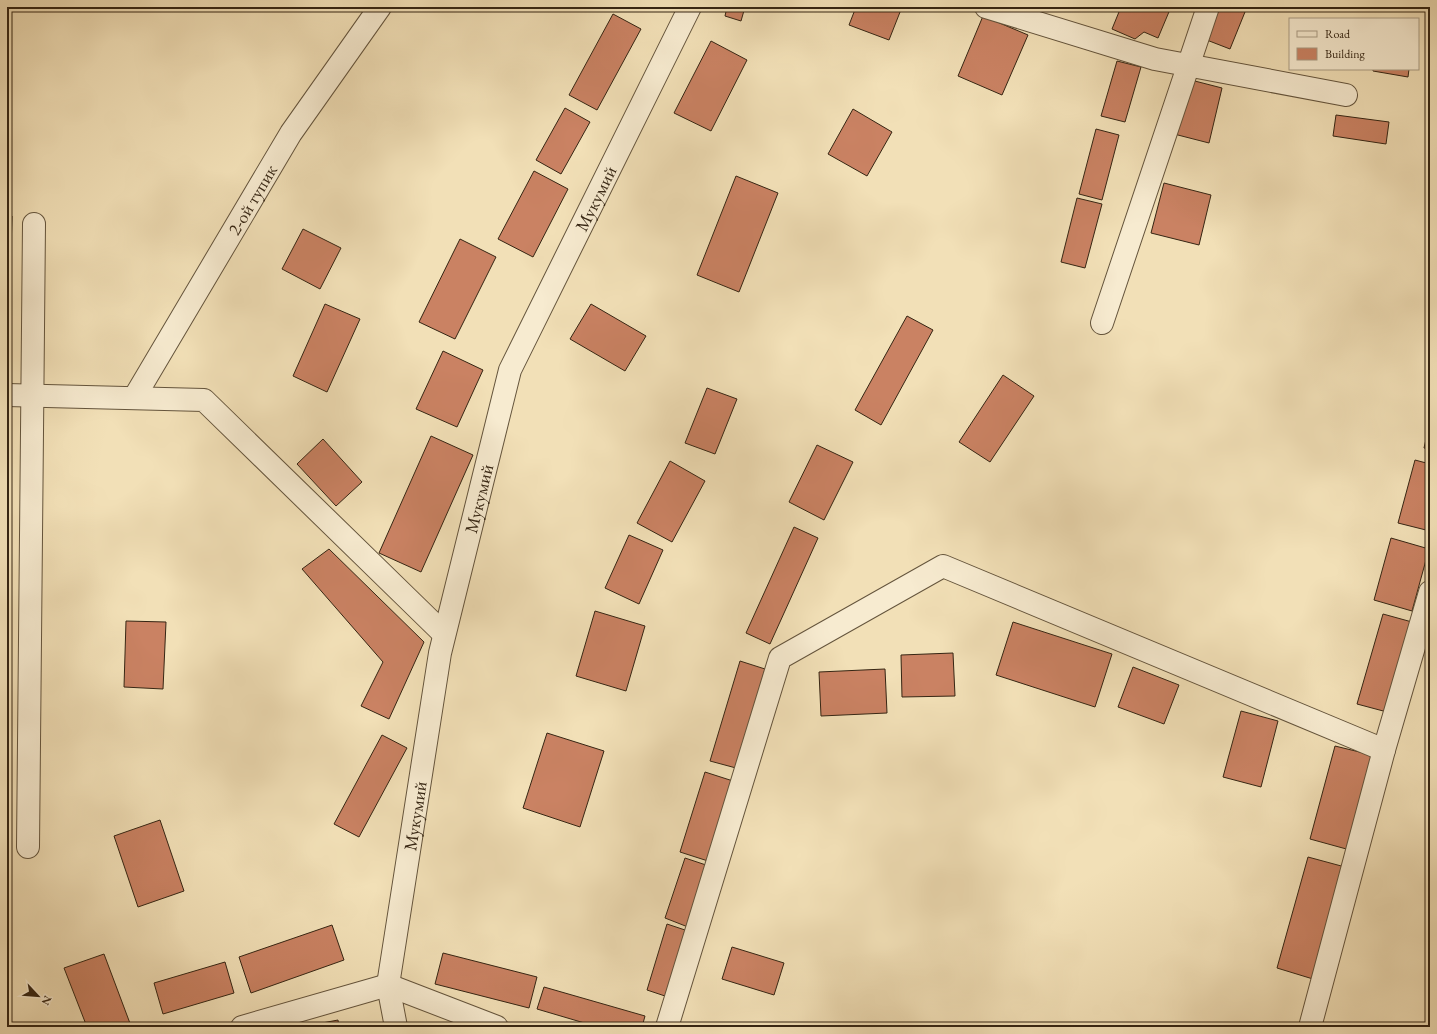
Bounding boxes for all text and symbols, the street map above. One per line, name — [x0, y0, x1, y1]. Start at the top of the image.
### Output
legend — [1289, 18, 1419, 70]
text: Road — [1325, 26, 1351, 42]
text: Building — [1325, 46, 1366, 62]
street label: 2-ой тупик — [222, 159, 282, 239]
street label: Мукумий — [569, 161, 621, 235]
street label: Мукумий — [459, 461, 498, 535]
street label: Мукумий — [398, 779, 431, 852]
north arrow — [18, 976, 58, 1016]
text: N — [39, 993, 55, 1008]

